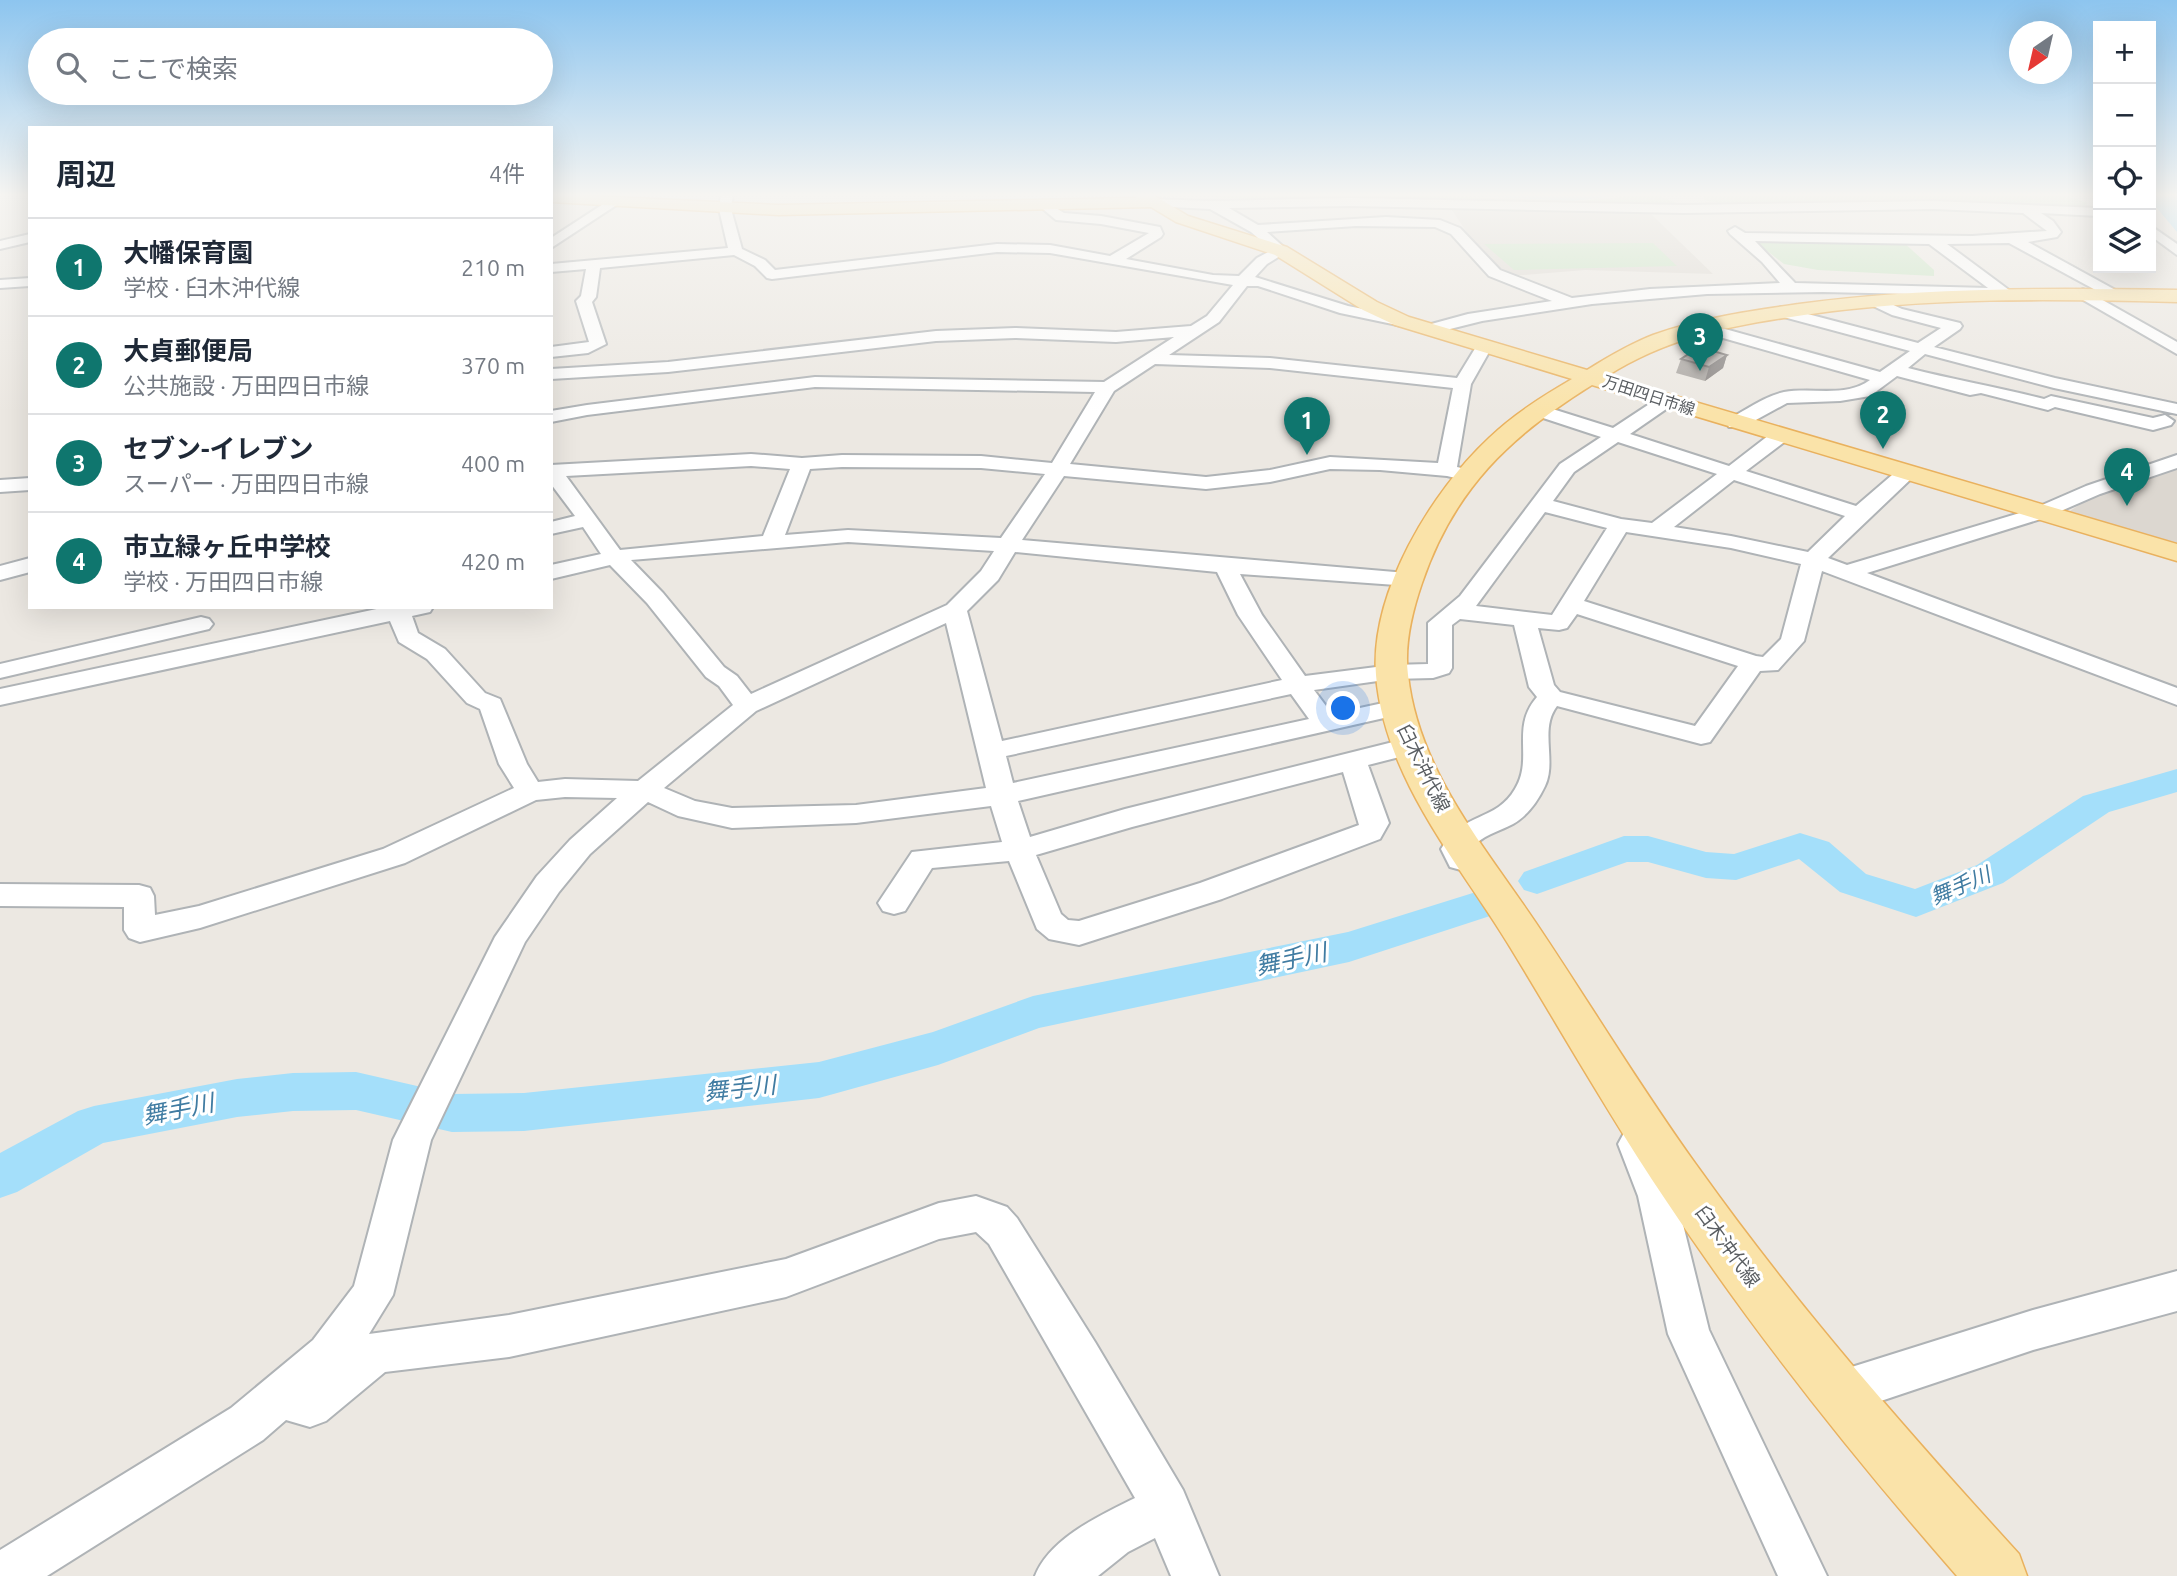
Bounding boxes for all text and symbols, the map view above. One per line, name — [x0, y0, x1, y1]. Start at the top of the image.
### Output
north arrow — [2009, 21, 2072, 84]
map controls — [2093, 21, 2156, 273]
button: + — [2093, 21, 2156, 84]
search box — [28, 28, 553, 105]
icon: search — [52, 48, 90, 86]
text: ここで検索 — [108, 54, 238, 83]
button: − — [2093, 84, 2156, 147]
button: locate — [2093, 147, 2156, 210]
text: 周辺 — [56, 157, 116, 191]
text: 4件 — [489, 161, 525, 186]
button: layers — [2093, 210, 2156, 273]
text: 大幡保育園 — [123, 238, 253, 267]
text: 1 — [73, 255, 85, 280]
text: 210 m — [461, 255, 525, 280]
text: 学校 · 臼木沖代線 — [123, 275, 300, 300]
pin: 3 — [1677, 313, 1723, 371]
text: 大貞郵便局 — [123, 336, 253, 365]
text: 2 — [73, 353, 85, 378]
text: 370 m — [461, 353, 525, 378]
street label: 万田四日市線 — [1601, 372, 1697, 418]
text: 公共施設 · 万田四日市線 — [123, 373, 369, 398]
pin: 2 — [1860, 391, 1906, 449]
pin: 1 — [1284, 397, 1330, 455]
text: セブン-イレブン — [123, 434, 314, 463]
pin: 4 — [2104, 448, 2150, 506]
text: 3 — [73, 451, 85, 476]
text: 400 m — [461, 451, 525, 476]
text: スーパー · 万田四日市線 — [123, 471, 369, 496]
text: 市立緑ヶ丘中学校 — [123, 532, 331, 561]
text: 4 — [73, 549, 85, 574]
text: 420 m — [461, 549, 525, 574]
text: 学校 · 万田四日市線 — [123, 569, 323, 594]
your location — [1326, 691, 1360, 725]
street label: 臼木沖代線 — [1393, 720, 1455, 816]
water label: 舞手川 — [1926, 861, 1996, 908]
water label: 舞手川 — [1253, 938, 1332, 980]
water label: 舞手川 — [703, 1070, 780, 1105]
water label: 舞手川 — [140, 1088, 219, 1129]
street label: 臼木沖代線 — [1691, 1201, 1765, 1291]

